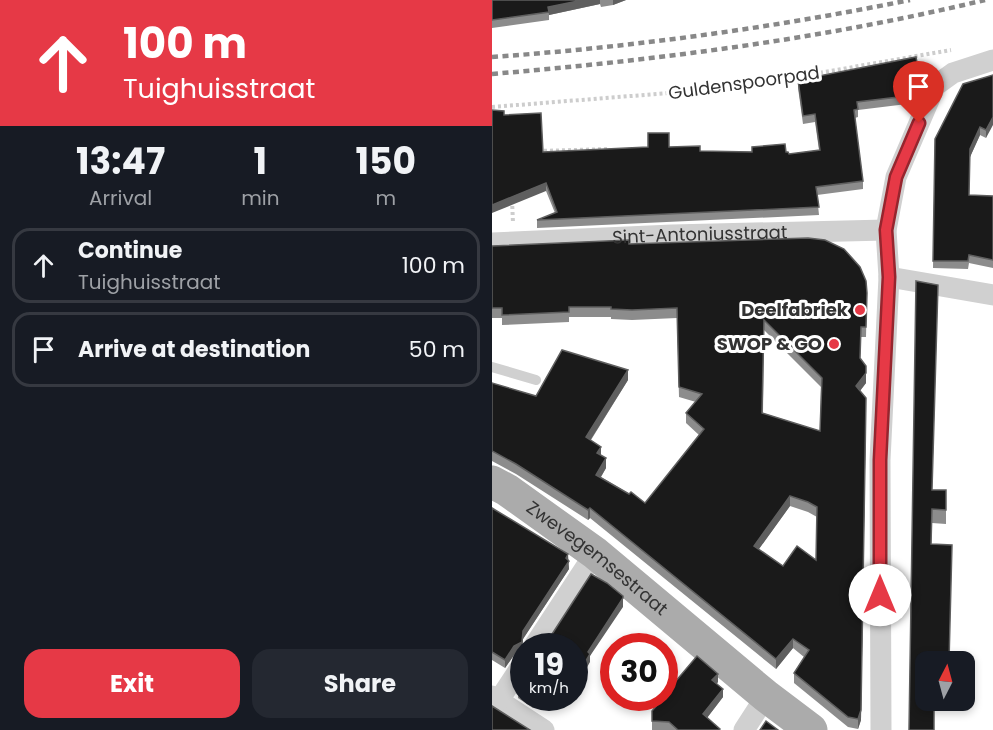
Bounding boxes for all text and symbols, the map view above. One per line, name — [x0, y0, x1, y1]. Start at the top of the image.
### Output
text: 100 m — [123, 14, 247, 73]
icon: ahead — [24, 24, 102, 102]
street label: Guldenspoorpad — [667, 60, 821, 106]
pin — [893, 61, 944, 123]
text: Tuighuisstraat — [123, 70, 315, 107]
icon: arrive — [902, 70, 935, 103]
text: 13:47 — [76, 136, 165, 187]
text: 1 — [254, 136, 267, 187]
text: 150 — [356, 136, 416, 187]
text: Arrival — [89, 184, 152, 212]
text: min — [241, 184, 280, 212]
text: m — [375, 184, 396, 212]
street label: Sint-Antoniusstraat — [612, 219, 788, 250]
text: Continue — [78, 235, 182, 266]
icon: ahead — [27, 249, 60, 282]
text: 100 m — [402, 250, 465, 281]
text: Tuighuisstraat — [78, 268, 221, 296]
place label: Deelfabriek — [741, 297, 849, 322]
marker: Deelfabriek — [853, 303, 867, 317]
place label: SWOP & GO — [717, 331, 822, 356]
icon: arrive — [27, 333, 60, 366]
text: Arrive at destination — [78, 334, 310, 365]
text: 50 m — [409, 334, 465, 365]
marker: SWOP & GO — [827, 337, 841, 351]
street label: Zwevegemsestraat — [522, 495, 673, 621]
position arrow — [848, 563, 912, 627]
speed limit sign: 30 — [600, 633, 678, 711]
text: 19 — [534, 643, 564, 686]
button: Exit — [24, 649, 240, 718]
button: Share — [252, 649, 468, 718]
north arrow — [915, 651, 975, 711]
map controls — [915, 651, 975, 711]
text: km/h — [529, 677, 569, 698]

